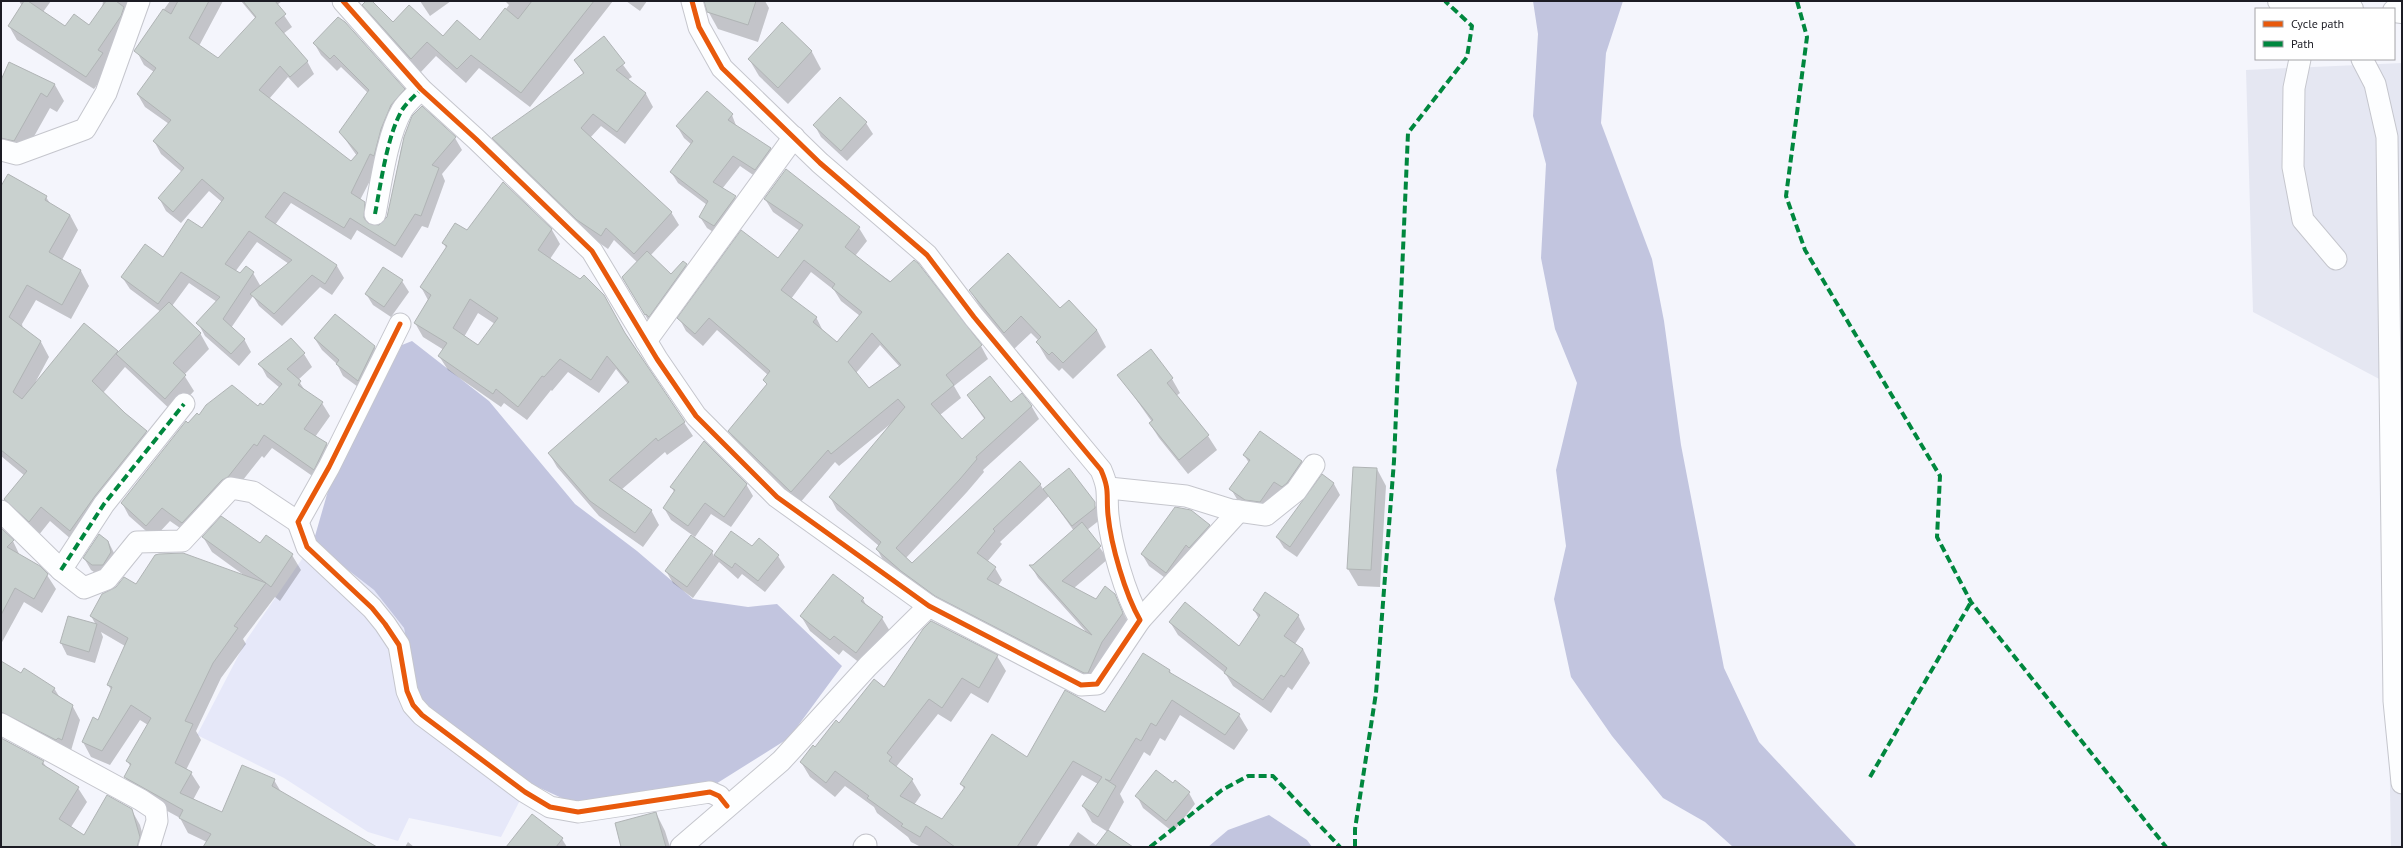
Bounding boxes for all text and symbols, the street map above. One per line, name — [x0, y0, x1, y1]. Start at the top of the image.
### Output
legend — [2255, 8, 2395, 60]
text: Cycle path — [2291, 16, 2344, 31]
text: Path — [2291, 36, 2314, 51]

